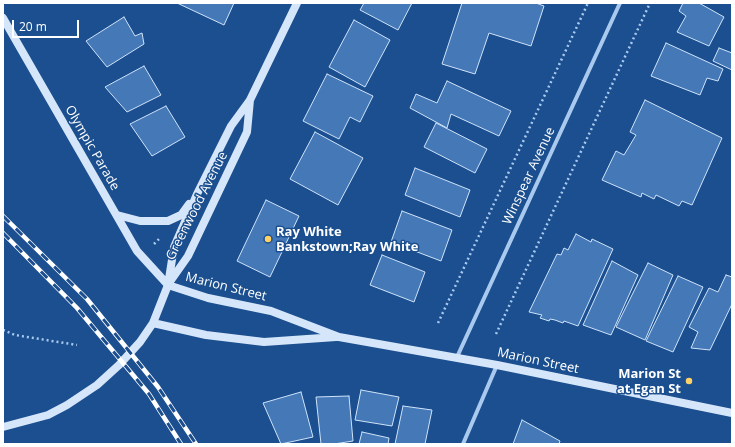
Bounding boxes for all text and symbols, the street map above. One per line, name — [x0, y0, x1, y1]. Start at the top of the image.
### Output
scale bar — [14, 12, 81, 38]
text: 20 m — [19, 18, 47, 35]
street label: Olympic Parade — [61, 103, 123, 193]
street label: Winspear Avenue — [500, 125, 558, 227]
street label: Greenwood Avenue — [163, 149, 231, 263]
place label: Ray White Bankstown;Ray White — [276, 224, 418, 255]
marker: Ray White Bankstown;Ray White — [263, 234, 273, 244]
street label: Marion Street — [184, 269, 268, 305]
street label: Marion Street — [496, 345, 580, 377]
place label: Marion St at Egan St — [617, 366, 681, 397]
marker: Marion St at Egan St — [684, 376, 694, 386]

